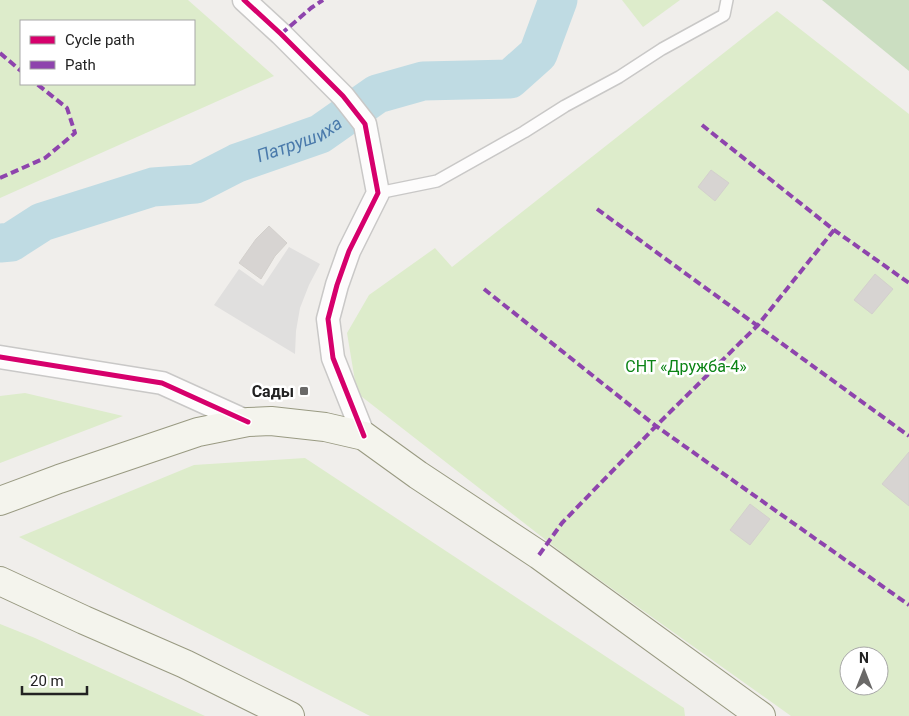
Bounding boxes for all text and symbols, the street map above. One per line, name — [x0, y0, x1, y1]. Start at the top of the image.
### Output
legend — [20, 20, 195, 85]
text: Cycle path — [65, 31, 135, 49]
text: Path — [65, 56, 96, 74]
water label: Патрушиха — [254, 112, 346, 166]
park label: СНТ «Дружба-4» — [625, 357, 747, 376]
place label: Сады — [252, 382, 294, 401]
marker: Сады — [298, 385, 310, 397]
north arrow — [839, 646, 889, 696]
text: N — [859, 650, 869, 666]
scale bar — [22, 664, 88, 696]
text: 20 m — [30, 672, 64, 690]

